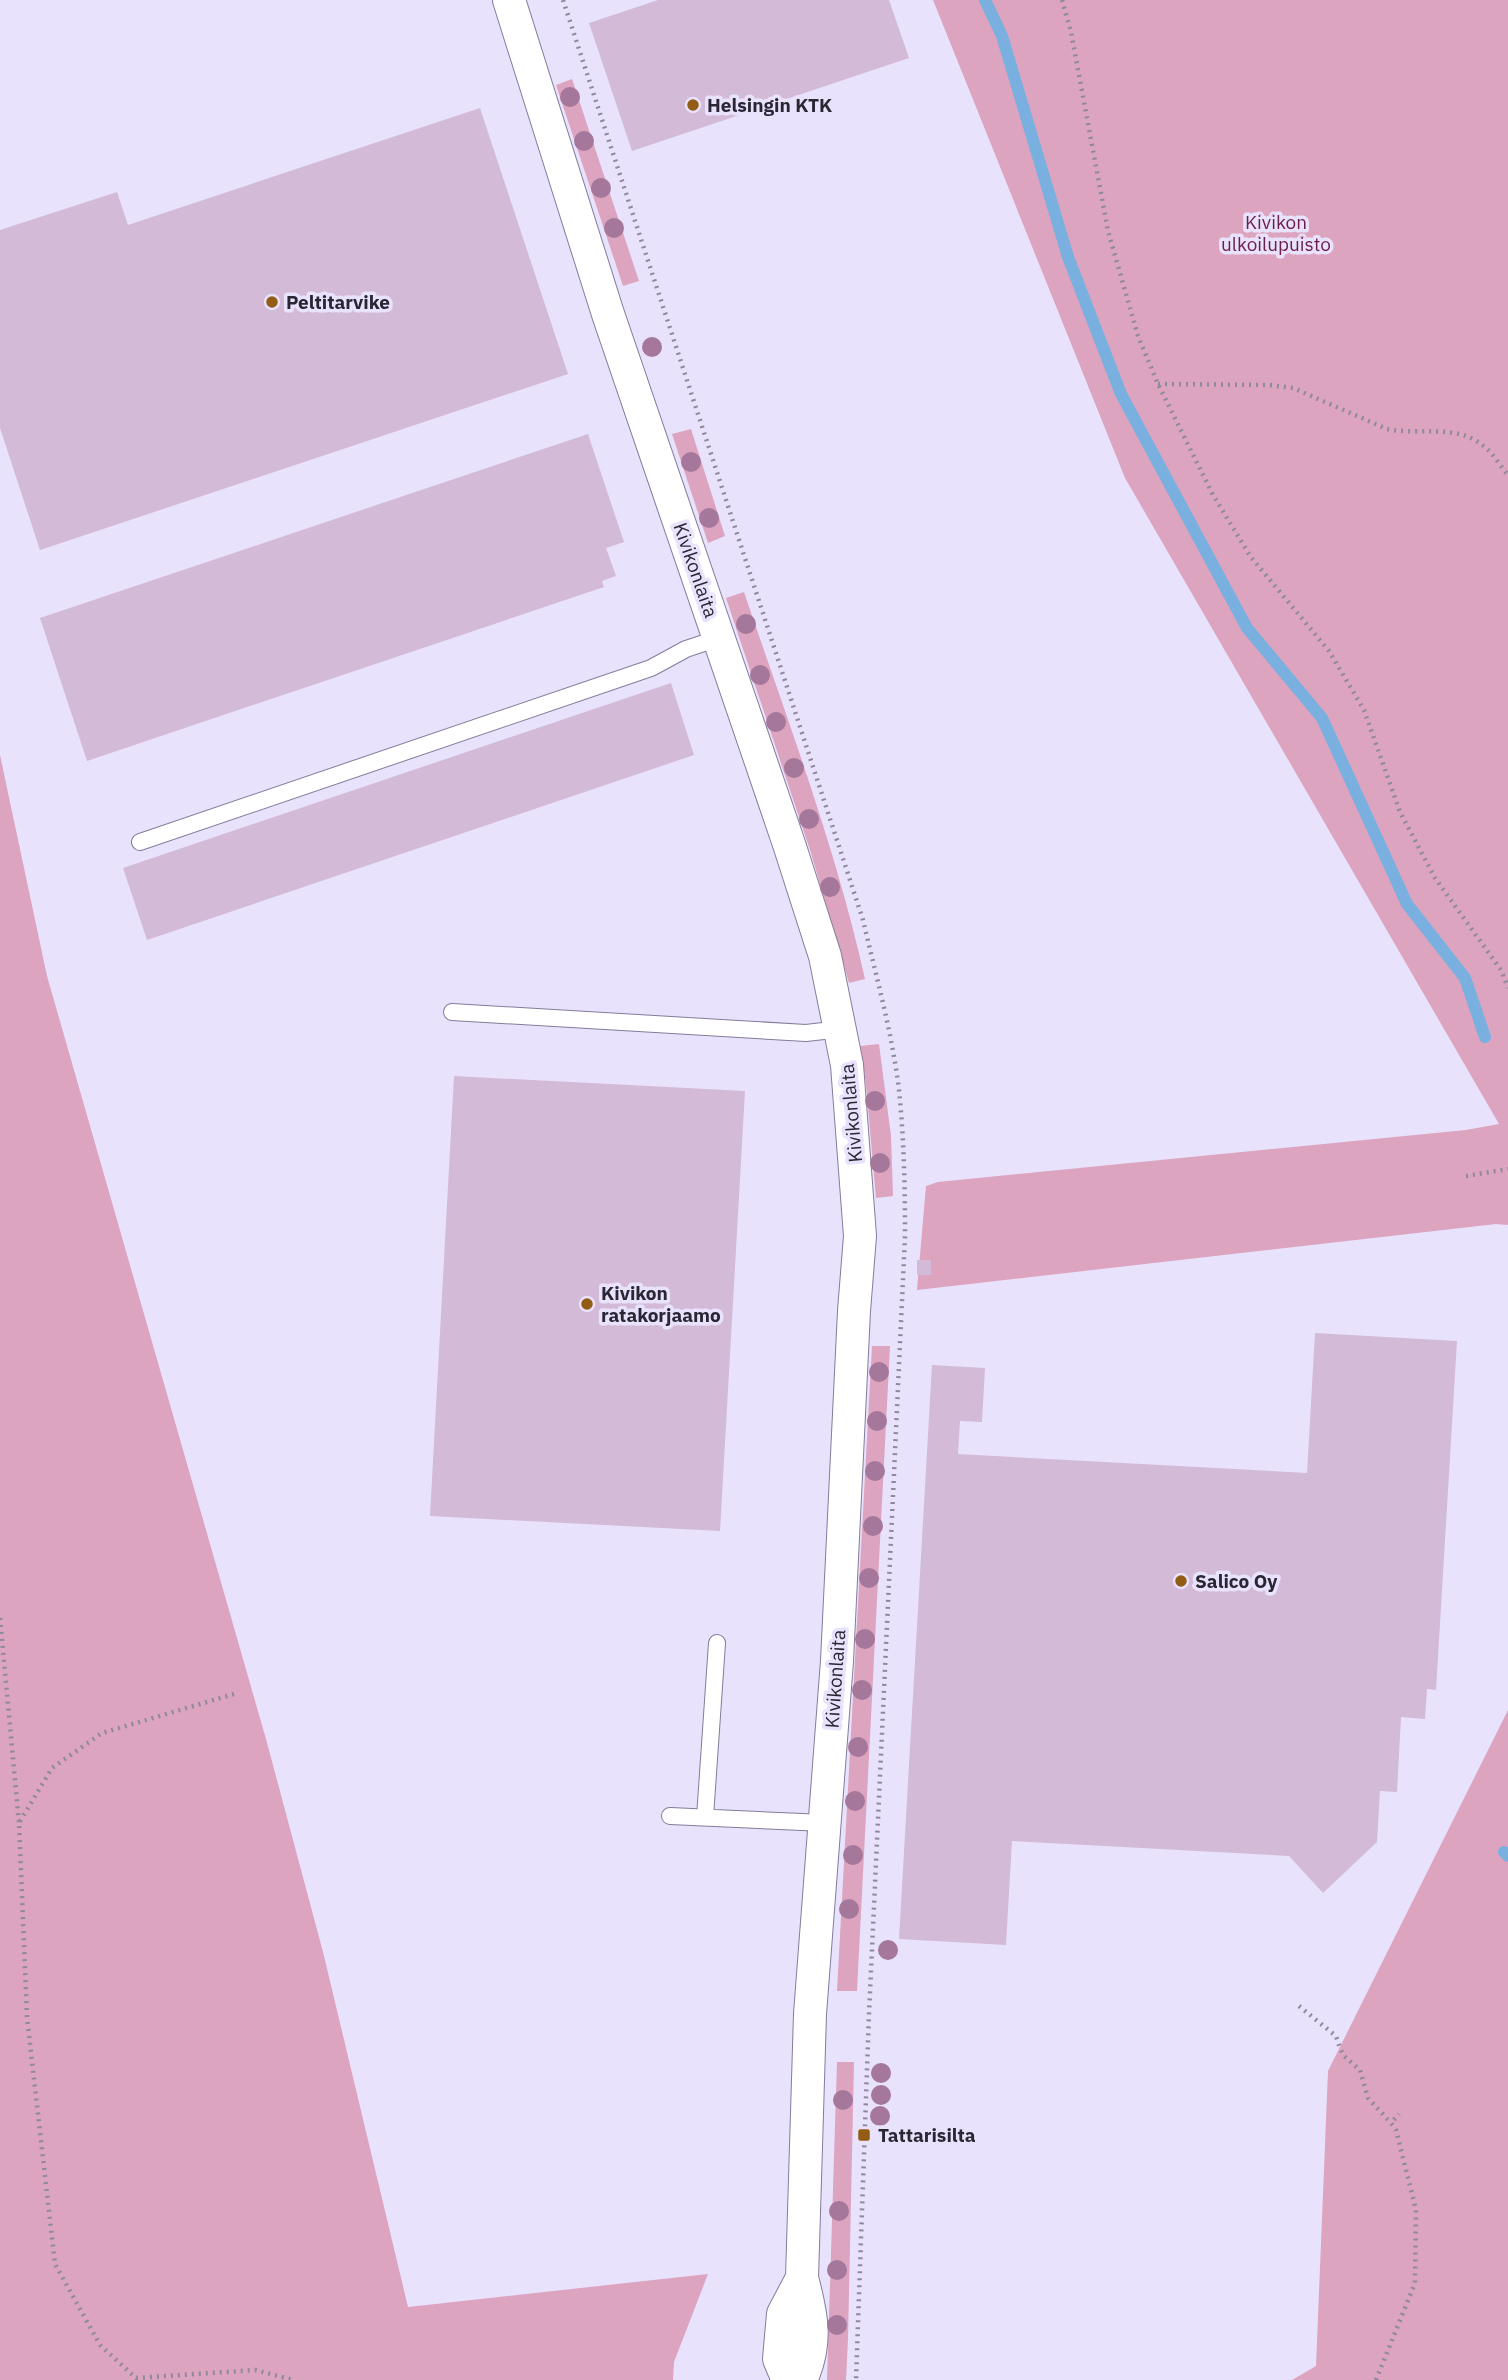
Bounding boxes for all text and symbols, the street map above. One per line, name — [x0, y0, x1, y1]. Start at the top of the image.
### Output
place label: Helsingin KTK — [707, 93, 832, 117]
marker: Helsingin KTK — [685, 97, 701, 113]
park label: Kivikon ulkoilupuisto — [1221, 210, 1331, 256]
place label: Peltitarvike — [286, 290, 390, 314]
marker: Peltitarvike — [264, 294, 280, 310]
street label: Kivikonlaita — [669, 519, 723, 621]
street label: Kivikonlaita — [835, 1063, 867, 1163]
place label: Kivikon ratakorjaamo — [601, 1281, 721, 1327]
marker: Kivikon ratakorjaamo — [579, 1296, 595, 1312]
place label: Salico Oy — [1195, 1569, 1278, 1593]
marker: Salico Oy — [1173, 1573, 1189, 1589]
street label: Kivikonlaita — [820, 1629, 850, 1729]
place label: Tattarisilta — [878, 2123, 976, 2147]
marker: Tattarisilta — [856, 2127, 872, 2143]

